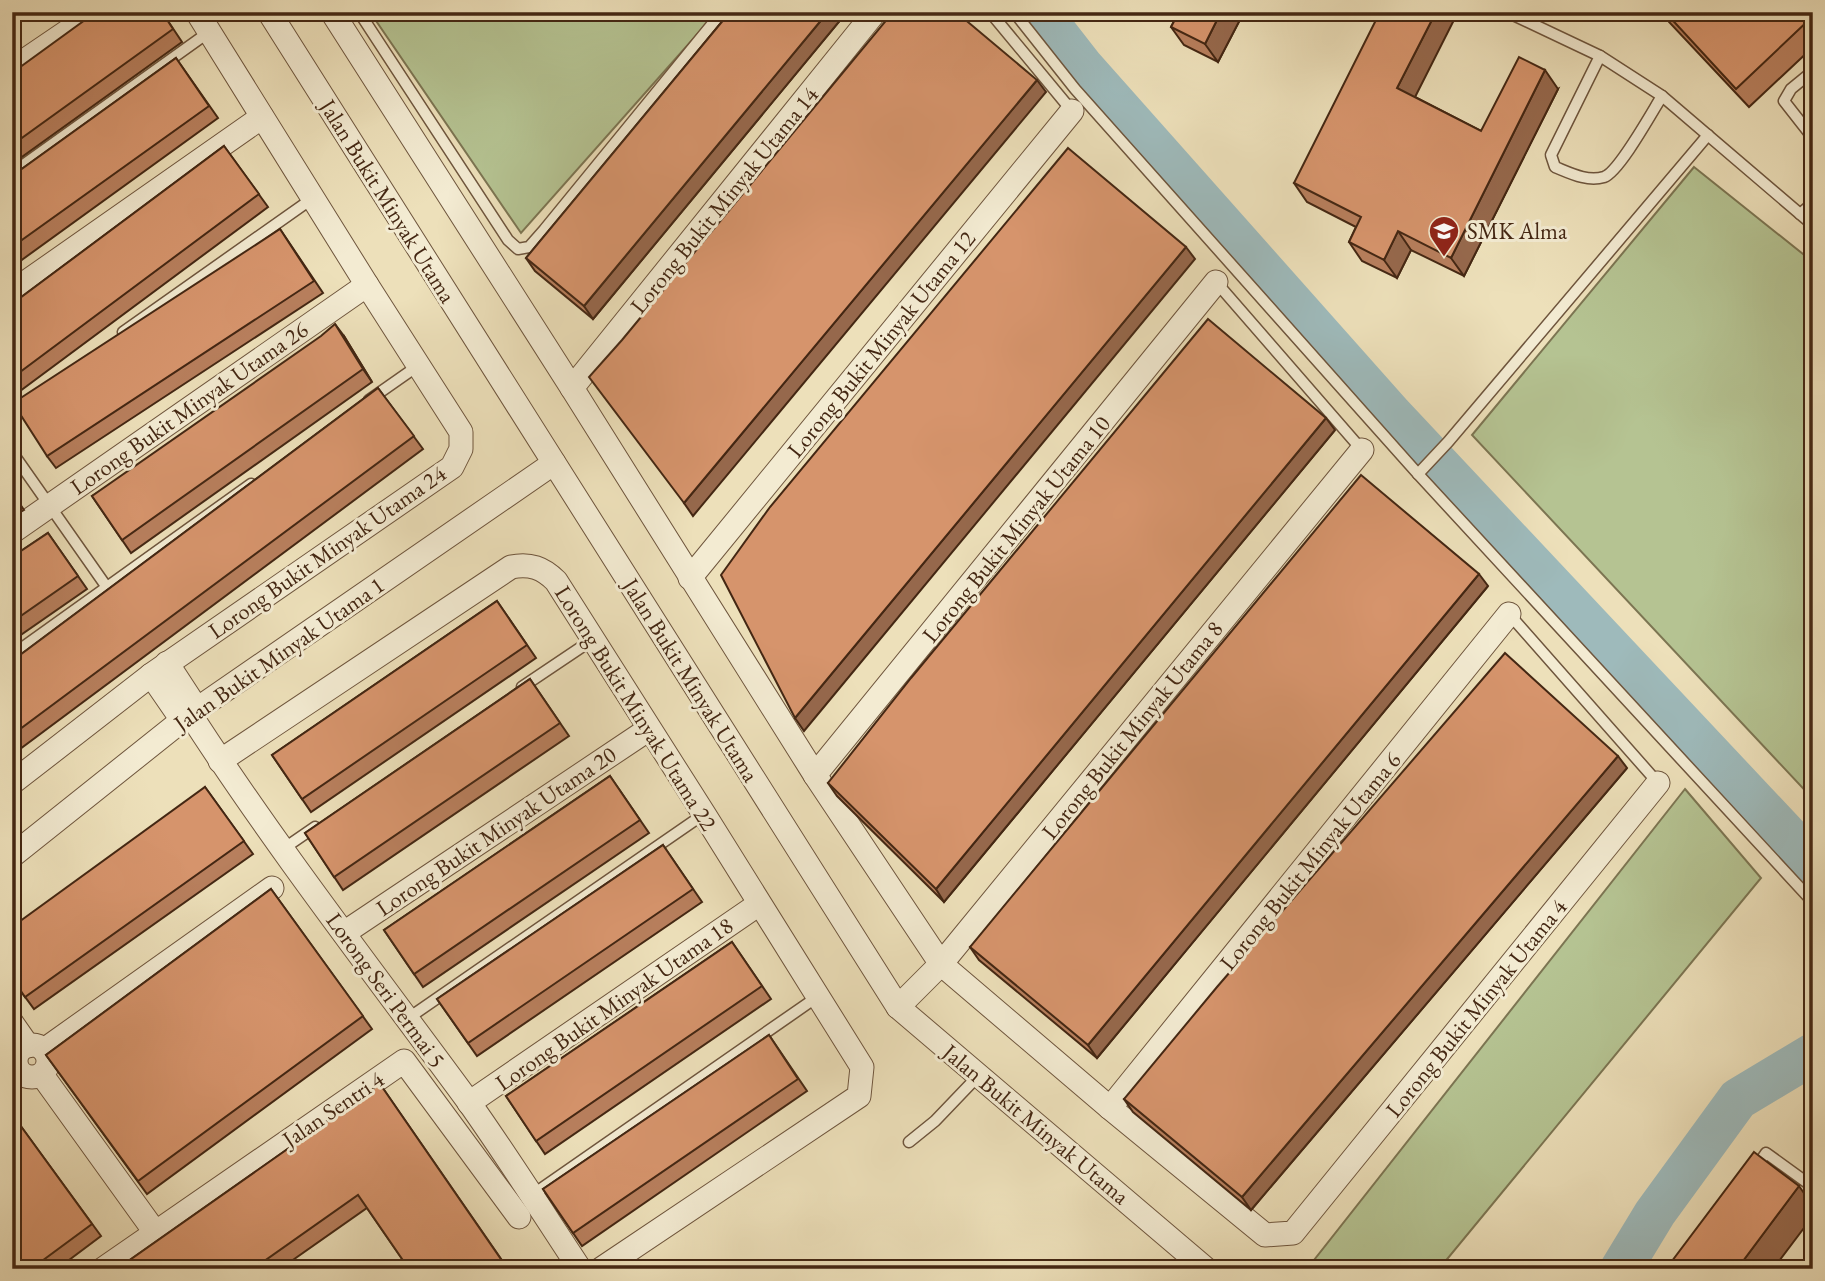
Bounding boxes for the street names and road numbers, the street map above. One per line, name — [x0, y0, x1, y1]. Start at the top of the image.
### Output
street label: Lorong Bukit Minyak Utama 14 — [623, 80, 825, 320]
street label: Jalan Bukit Minyak Utama — [312, 92, 463, 309]
street label: Lorong Bukit Minyak Utama 12 — [780, 224, 982, 464]
street label: Lorong Bukit Minyak Utama 26 — [64, 314, 314, 502]
street label: Lorong Bukit Minyak Utama 10 — [915, 409, 1117, 649]
street label: Lorong Bukit Minyak Utama 24 — [202, 458, 453, 646]
street label: Jalan Bukit Minyak Utama 1 — [166, 570, 390, 739]
street label: Jalan Bukit Minyak Utama — [615, 571, 766, 788]
street label: Lorong Bukit Minyak Utama 22 — [548, 580, 724, 836]
street label: Lorong Bukit Minyak Utama 8 — [1035, 615, 1229, 845]
street label: Lorong Bukit Minyak Utama 20 — [370, 739, 622, 923]
street label: Lorong Bukit Minyak Utama 6 — [1213, 746, 1407, 976]
street label: Lorong Bukit Minyak Utama 4 — [1379, 892, 1574, 1123]
street label: Lorong Seri Permai 5 — [320, 906, 452, 1074]
street label: Lorong Bukit Minyak Utama 18 — [489, 910, 739, 1098]
street label: Jalan Bukit Minyak Utama — [935, 1036, 1136, 1211]
street label: Jalan Sentri 4 — [275, 1063, 390, 1155]

